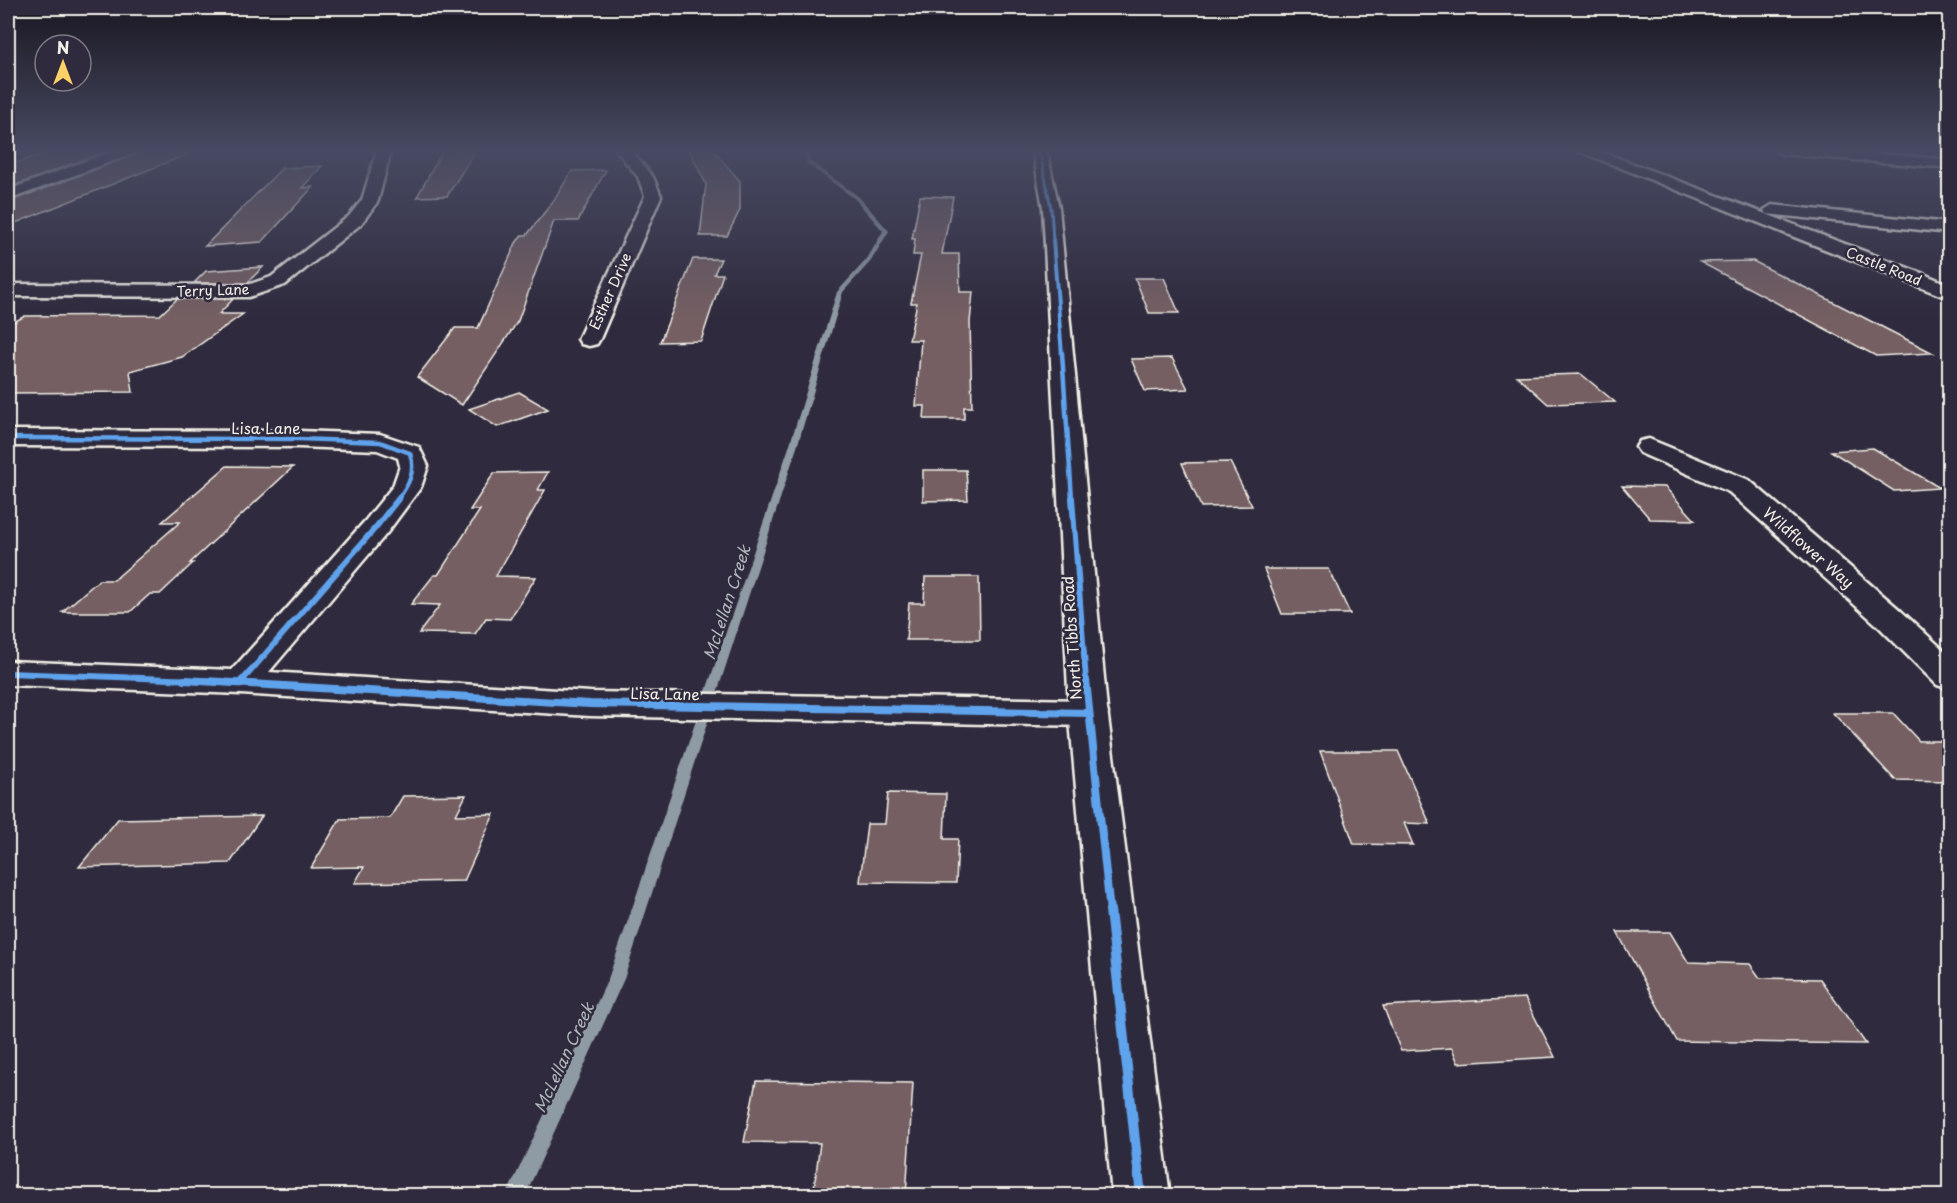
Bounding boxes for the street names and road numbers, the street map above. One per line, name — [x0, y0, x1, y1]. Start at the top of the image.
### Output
street label: Castle Road — [1843, 241, 1925, 291]
street label: Esther Drive — [584, 249, 636, 333]
street label: Terry Lane — [176, 278, 250, 302]
street label: Lisa Lane — [231, 416, 301, 439]
street label: Wildflower Way — [1758, 501, 1860, 593]
street label: North Tibbs Road — [1055, 575, 1087, 701]
street label: Lisa Lane — [630, 681, 700, 705]

